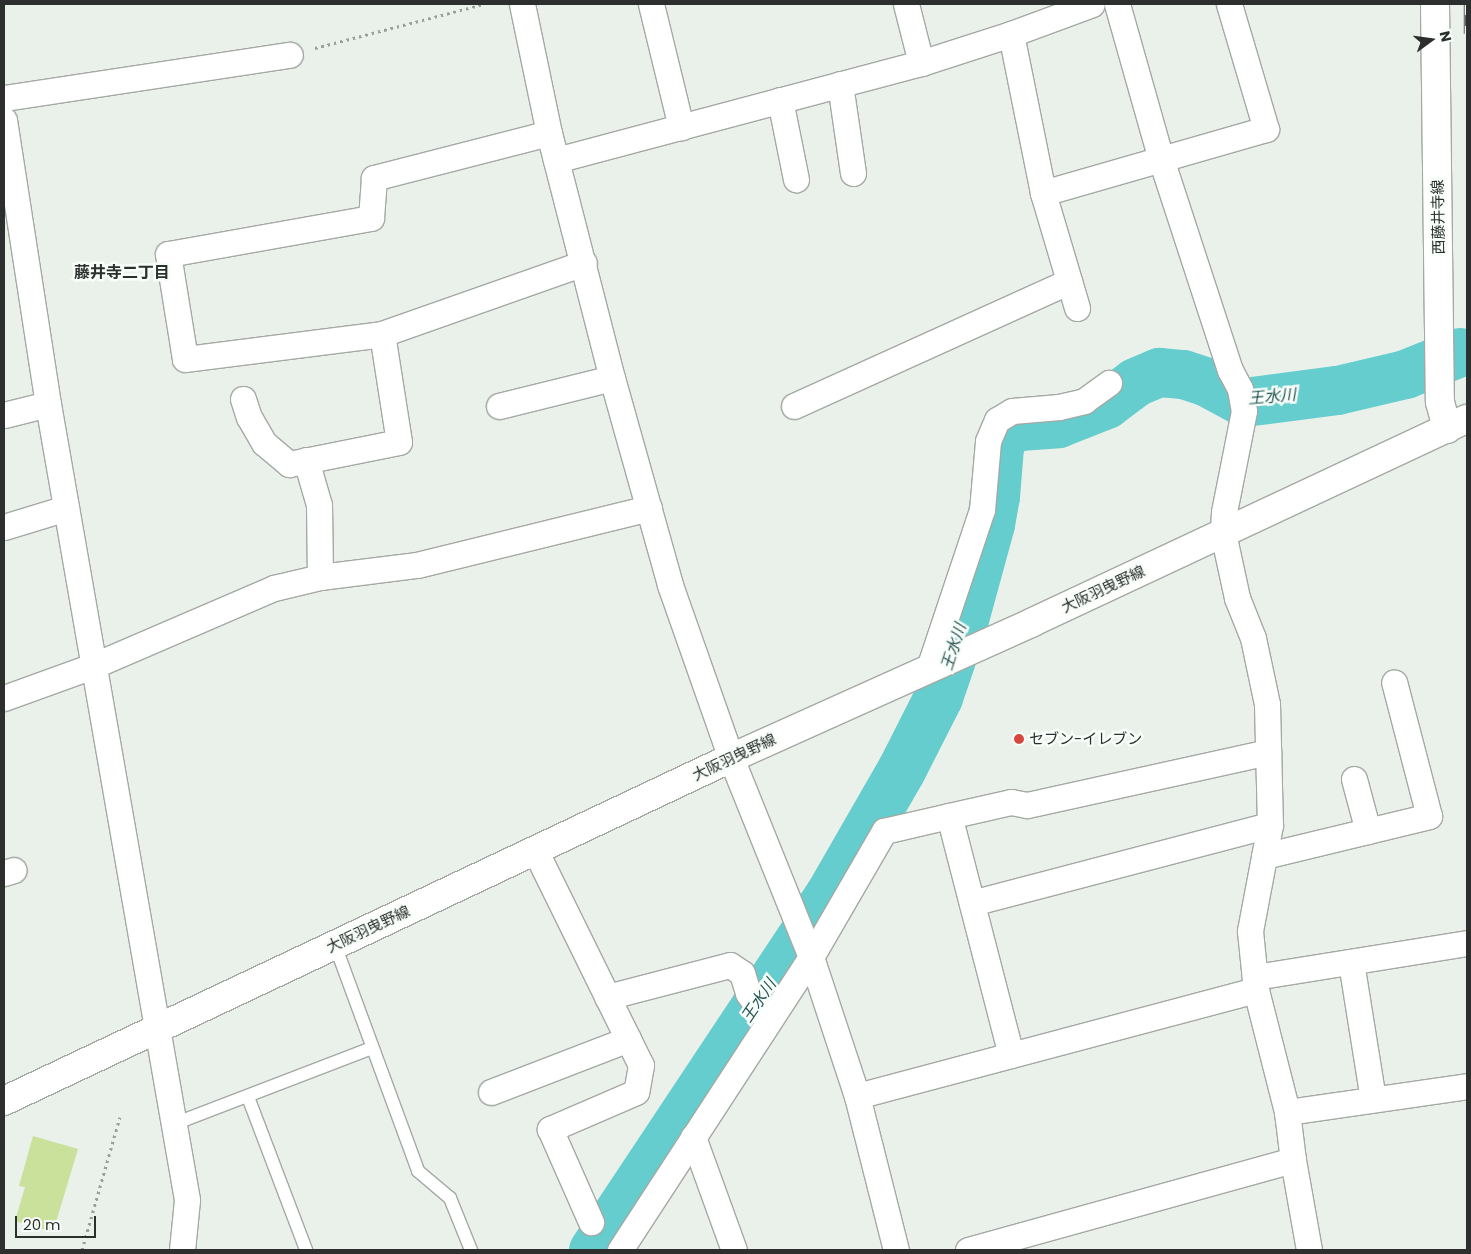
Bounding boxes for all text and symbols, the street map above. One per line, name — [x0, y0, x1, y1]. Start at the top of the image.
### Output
north arrow — [1406, 15, 1456, 65]
text: N — [1435, 29, 1457, 44]
street label: 西藤井寺線 — [1428, 179, 1448, 255]
district label: 藤井寺二丁目 — [74, 263, 170, 283]
water label: 王水川 — [1247, 385, 1297, 409]
street label: 大阪羽曳野線 — [1058, 562, 1148, 616]
water label: 王水川 — [937, 621, 971, 673]
street label: 大阪羽曳野線 — [689, 730, 779, 784]
place label: セブン-イレブン — [1029, 730, 1142, 748]
marker: セブン-イレブン — [1013, 733, 1025, 745]
street label: 大阪羽曳野線 — [323, 902, 413, 956]
water label: 王水川 — [738, 976, 780, 1026]
scale bar — [18, 1206, 99, 1238]
text: 20 m — [23, 1214, 61, 1235]

